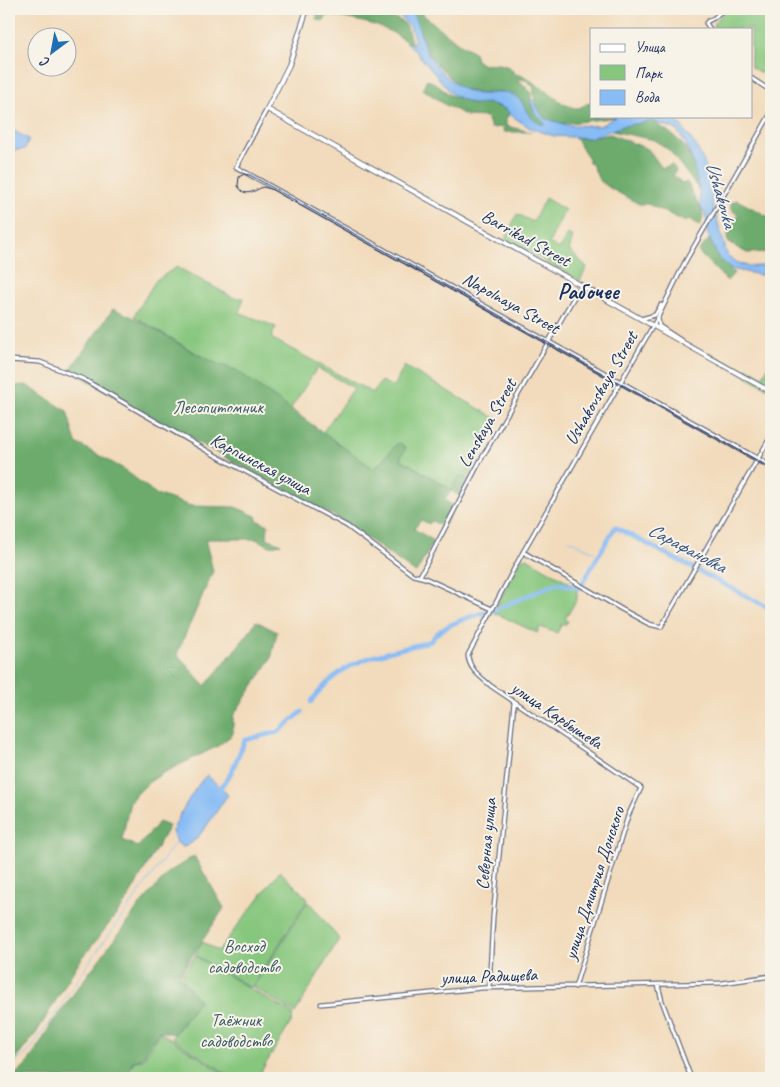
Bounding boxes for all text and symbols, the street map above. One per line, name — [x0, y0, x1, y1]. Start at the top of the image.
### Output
north arrow — [28, 28, 78, 78]
legend — [590, 28, 752, 118]
text: Улица — [635, 38, 666, 57]
text: С — [36, 52, 53, 72]
text: Парк — [635, 64, 663, 83]
text: Вода — [635, 88, 660, 107]
water label: Ushakovka — [700, 159, 742, 233]
street label: Barrikad Street — [478, 205, 576, 272]
street label: Napolnaya Street — [459, 267, 565, 340]
district label: Рабочее — [558, 278, 621, 306]
street label: Ushakovskaya Street — [560, 326, 643, 449]
street label: Lenskaya Street — [453, 373, 522, 471]
park label: Лесопитомник — [173, 396, 264, 418]
street label: Карпинская улица — [207, 428, 316, 500]
water label: Сарафановка — [644, 518, 732, 580]
street label: улица Карбышева — [506, 676, 608, 755]
street label: Северная улица — [471, 796, 501, 891]
street label: улица Дмитрия Донского — [559, 802, 630, 963]
park label: Восход садоводство — [208, 935, 282, 978]
street label: улица Радищева — [439, 963, 539, 989]
park label: Таёжник садоводство — [200, 1009, 274, 1052]

